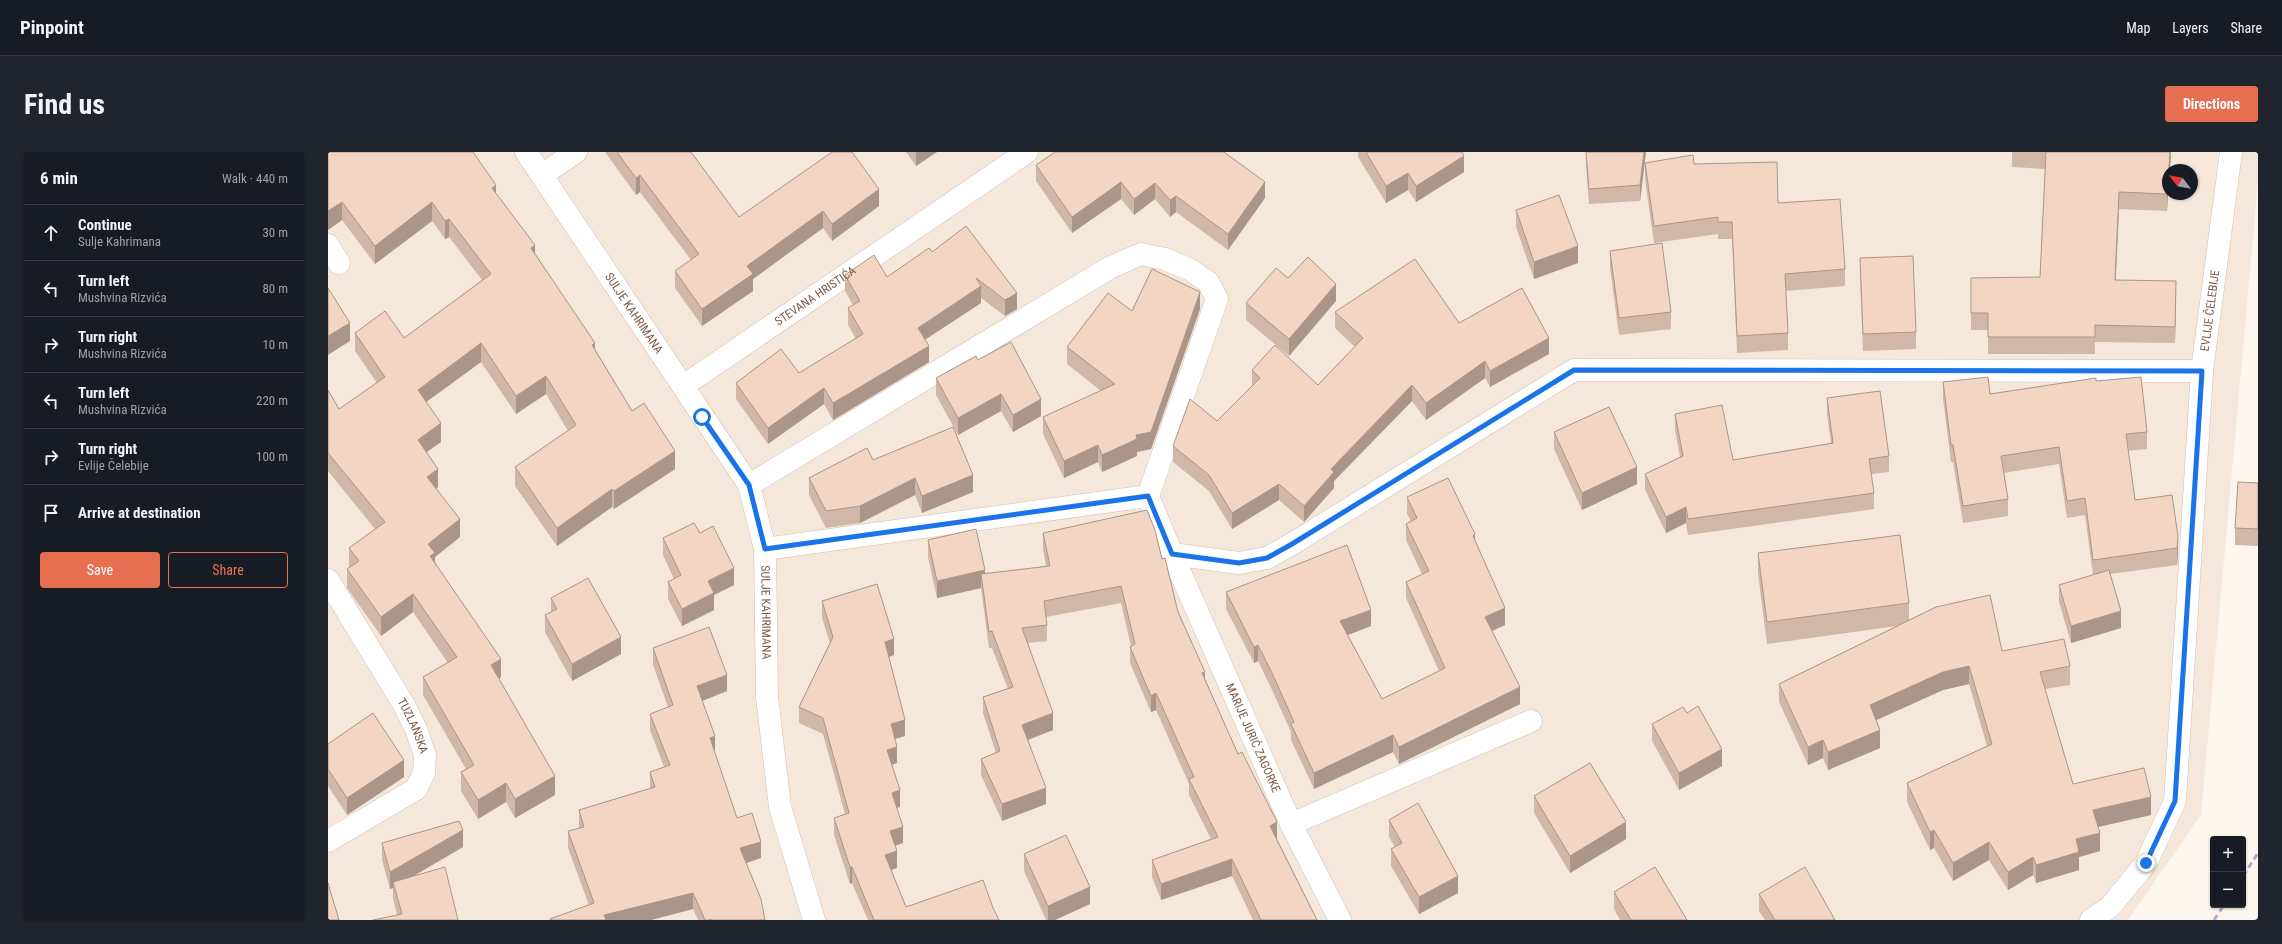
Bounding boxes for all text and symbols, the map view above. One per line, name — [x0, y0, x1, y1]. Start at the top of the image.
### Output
text: Pinpoint — [20, 16, 84, 39]
text: Map — [2126, 20, 2150, 36]
text: Layers — [2172, 20, 2209, 36]
text: Share — [2231, 20, 2262, 36]
button: Directions — [2165, 86, 2258, 122]
text: Find us — [24, 88, 105, 121]
north arrow — [2162, 164, 2198, 200]
text: 6 min — [40, 168, 78, 188]
text: Walk · 440 m — [222, 171, 288, 186]
text: Continue — [78, 216, 132, 234]
icon: ahead — [40, 222, 62, 244]
text: 30 m — [262, 225, 288, 240]
text: Sulje Kahrimana — [78, 234, 161, 249]
street label: STEVANA HRISTIĆA — [772, 263, 859, 329]
street label: EVLIJE ČELEBIJE — [2198, 269, 2222, 352]
street label: SULJE KAHRIMANA — [602, 270, 666, 356]
text: Turn left — [78, 272, 129, 290]
icon: left — [40, 278, 62, 300]
text: 80 m — [262, 281, 288, 296]
text: Mushvina Rizvića — [78, 290, 167, 305]
text: Turn right — [78, 328, 137, 346]
icon: right — [40, 334, 62, 356]
text: 10 m — [262, 337, 288, 352]
text: Mushvina Rizvića — [78, 346, 167, 361]
text: Turn left — [78, 384, 129, 402]
icon: left — [40, 390, 62, 412]
text: 220 m — [256, 393, 288, 408]
text: Mushvina Rizvića — [78, 402, 167, 417]
route start — [693, 408, 711, 426]
text: Turn right — [78, 440, 137, 458]
icon: right — [40, 446, 62, 468]
text: 100 m — [256, 449, 288, 464]
text: Evlije Čelebije — [78, 458, 149, 473]
icon: arrive — [40, 502, 62, 524]
text: Arrive at destination — [78, 504, 201, 522]
button: Save — [40, 552, 160, 588]
button: Share — [168, 552, 288, 588]
street label: SULJE KAHRIMANA — [758, 565, 773, 659]
street label: MARIJE JURIĆ ZAGORKE — [1223, 681, 1283, 795]
street label: TUZLANSKA — [394, 695, 431, 755]
map controls — [2210, 836, 2246, 908]
button: + — [2210, 836, 2246, 872]
route end — [2137, 854, 2155, 872]
button: − — [2210, 872, 2246, 908]

